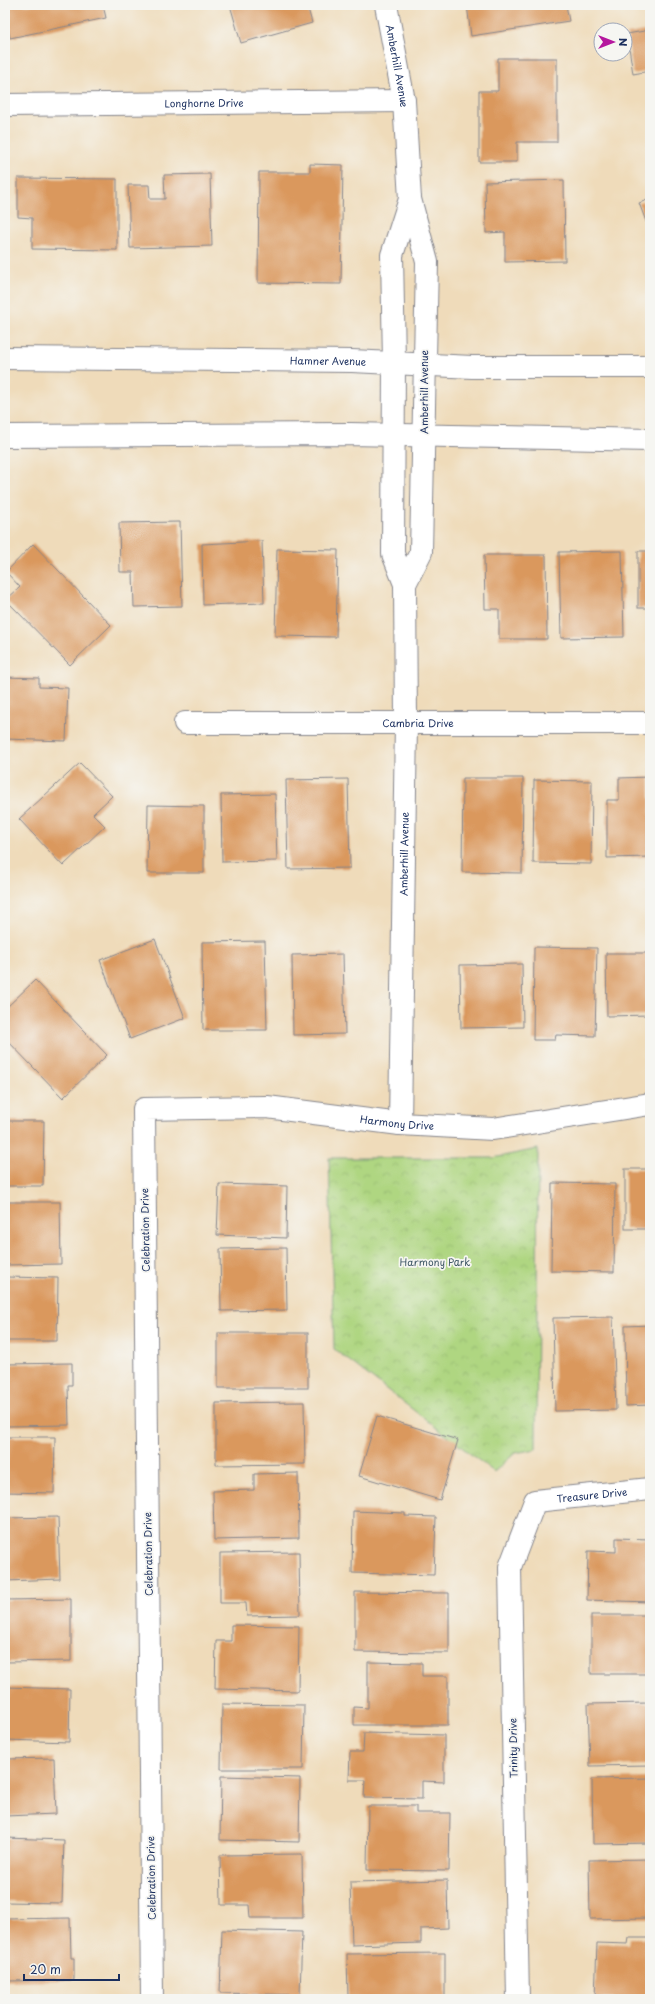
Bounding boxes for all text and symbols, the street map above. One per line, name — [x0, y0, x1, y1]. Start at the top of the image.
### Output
north arrow — [593, 22, 633, 62]
street label: Amberhill Avenue — [383, 23, 412, 108]
text: N — [615, 38, 632, 47]
street label: Longhorne Drive — [164, 95, 244, 110]
street label: Amberhill Avenue — [416, 350, 431, 434]
street label: Hamner Avenue — [290, 352, 367, 369]
street label: Cambria Drive — [382, 715, 454, 730]
street label: Amberhill Avenue — [395, 811, 412, 896]
street label: Harmony Drive — [359, 1111, 434, 1133]
street label: Celebration Drive — [136, 1188, 153, 1272]
park label: Harmony Park — [400, 1254, 470, 1269]
street label: Treasure Drive — [556, 1483, 629, 1506]
street label: Celebration Drive — [139, 1512, 156, 1596]
street label: Trinity Drive — [504, 1718, 521, 1778]
street label: Celebration Drive — [142, 1836, 159, 1920]
scale bar — [24, 1956, 119, 1982]
text: 20 m — [30, 1960, 61, 1978]

